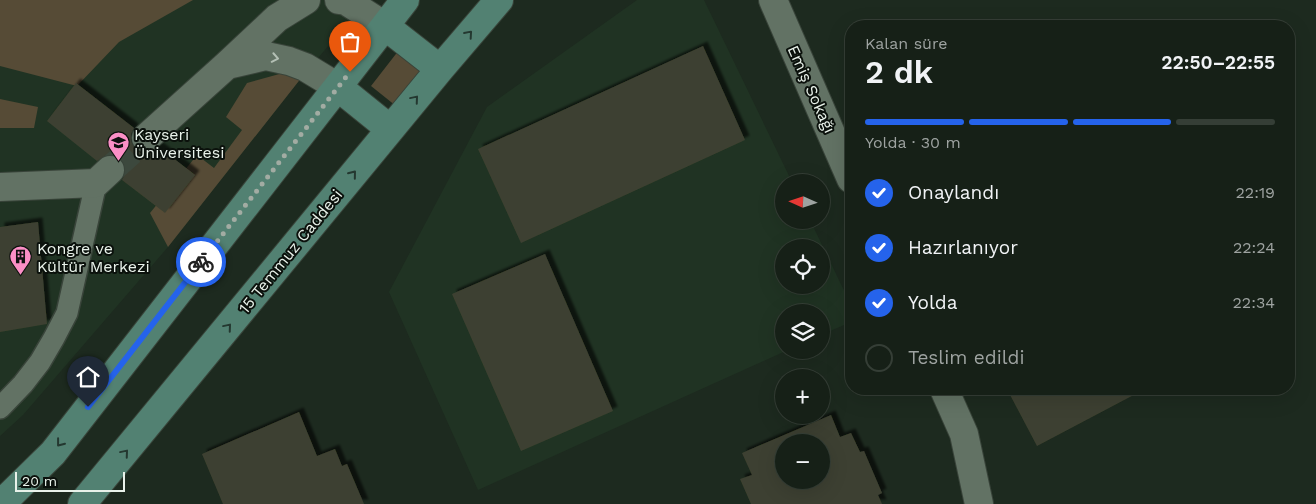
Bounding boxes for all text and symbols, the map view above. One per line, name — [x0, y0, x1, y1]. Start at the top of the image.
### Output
pin — [329, 21, 371, 72]
icon: bag — [336, 28, 364, 56]
one-way arrow — [464, 31, 473, 40]
text: Kalan süre — [865, 34, 947, 53]
street label: Emiş Sokağı — [784, 42, 839, 136]
text: 22:50–22:55 — [1161, 51, 1275, 74]
one-way arrow — [270, 52, 279, 63]
text: 2 dk — [865, 53, 933, 91]
one-way arrow — [409, 95, 418, 104]
place label: Kayseri Üniversitesi — [134, 125, 224, 162]
school or university icon: Kayseri Üniversitesi — [106, 131, 130, 162]
text: Yolda · 30 m — [865, 133, 961, 152]
one-way arrow — [347, 171, 356, 180]
north arrow — [775, 174, 830, 229]
map controls — [775, 174, 830, 489]
icon: check — [865, 179, 893, 207]
text: Onaylandı — [908, 181, 999, 204]
text: 22:19 — [1235, 183, 1275, 202]
street label: 15 Temmuz Caddesi — [235, 185, 346, 317]
icon: check — [865, 234, 893, 262]
text: Hazırlanıyor — [908, 236, 1018, 259]
courier — [176, 237, 226, 287]
text: 22:24 — [1233, 238, 1275, 257]
place label: Kongre ve Kültür Merkezi — [37, 239, 150, 276]
button: locate — [775, 239, 830, 294]
building icon: Kongre ve Kültür Merkezi — [9, 245, 33, 276]
icon: bike — [187, 248, 215, 276]
icon: check — [865, 289, 893, 317]
text: Yolda — [908, 291, 957, 314]
text: 22:34 — [1233, 293, 1275, 312]
button: layers — [775, 304, 830, 359]
one-way arrow — [222, 324, 231, 333]
text: Teslim edildi — [908, 346, 1025, 369]
pin — [67, 356, 109, 407]
icon: home — [74, 363, 102, 391]
button: + — [775, 369, 830, 424]
button: − — [775, 434, 830, 489]
one-way arrow — [58, 437, 66, 446]
one-way arrow — [119, 450, 127, 459]
scale bar — [15, 469, 125, 492]
text: 20 m — [22, 473, 57, 489]

